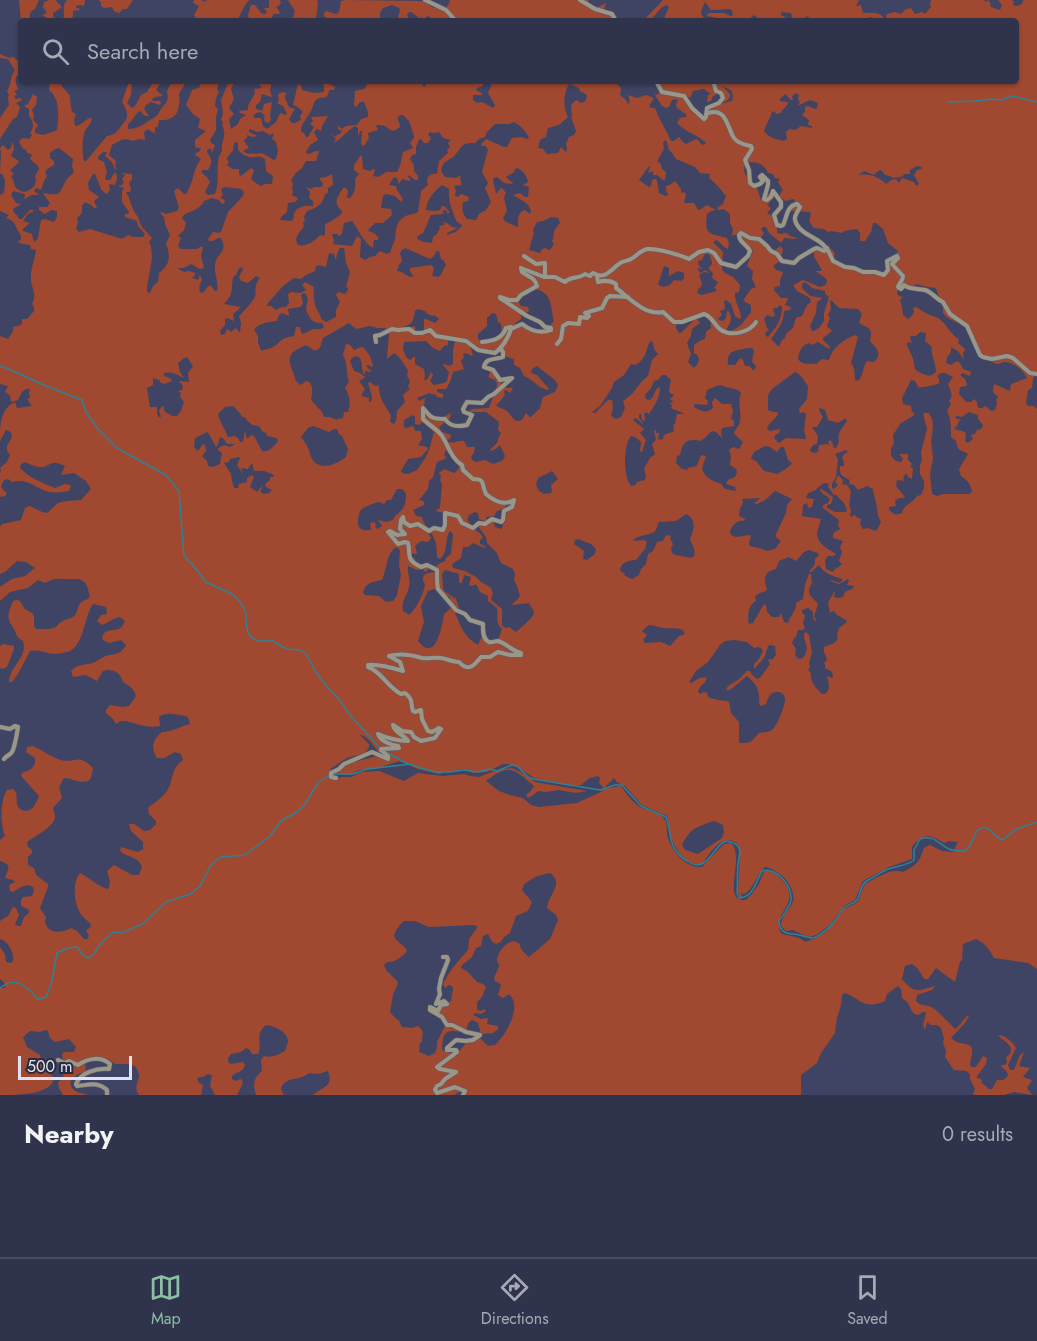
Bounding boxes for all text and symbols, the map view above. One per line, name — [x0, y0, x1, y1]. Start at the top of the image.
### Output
search box — [18, 18, 1019, 84]
icon: search — [39, 35, 72, 68]
text: Search here — [87, 35, 198, 67]
scale bar — [18, 1053, 132, 1080]
text: 500 m — [27, 1055, 73, 1078]
text: Nearby — [24, 1115, 113, 1153]
text: 0 results — [942, 1120, 1013, 1149]
tab: Map — [149, 1271, 182, 1330]
tab: Directions — [481, 1271, 549, 1330]
tab: Saved — [847, 1271, 888, 1330]

